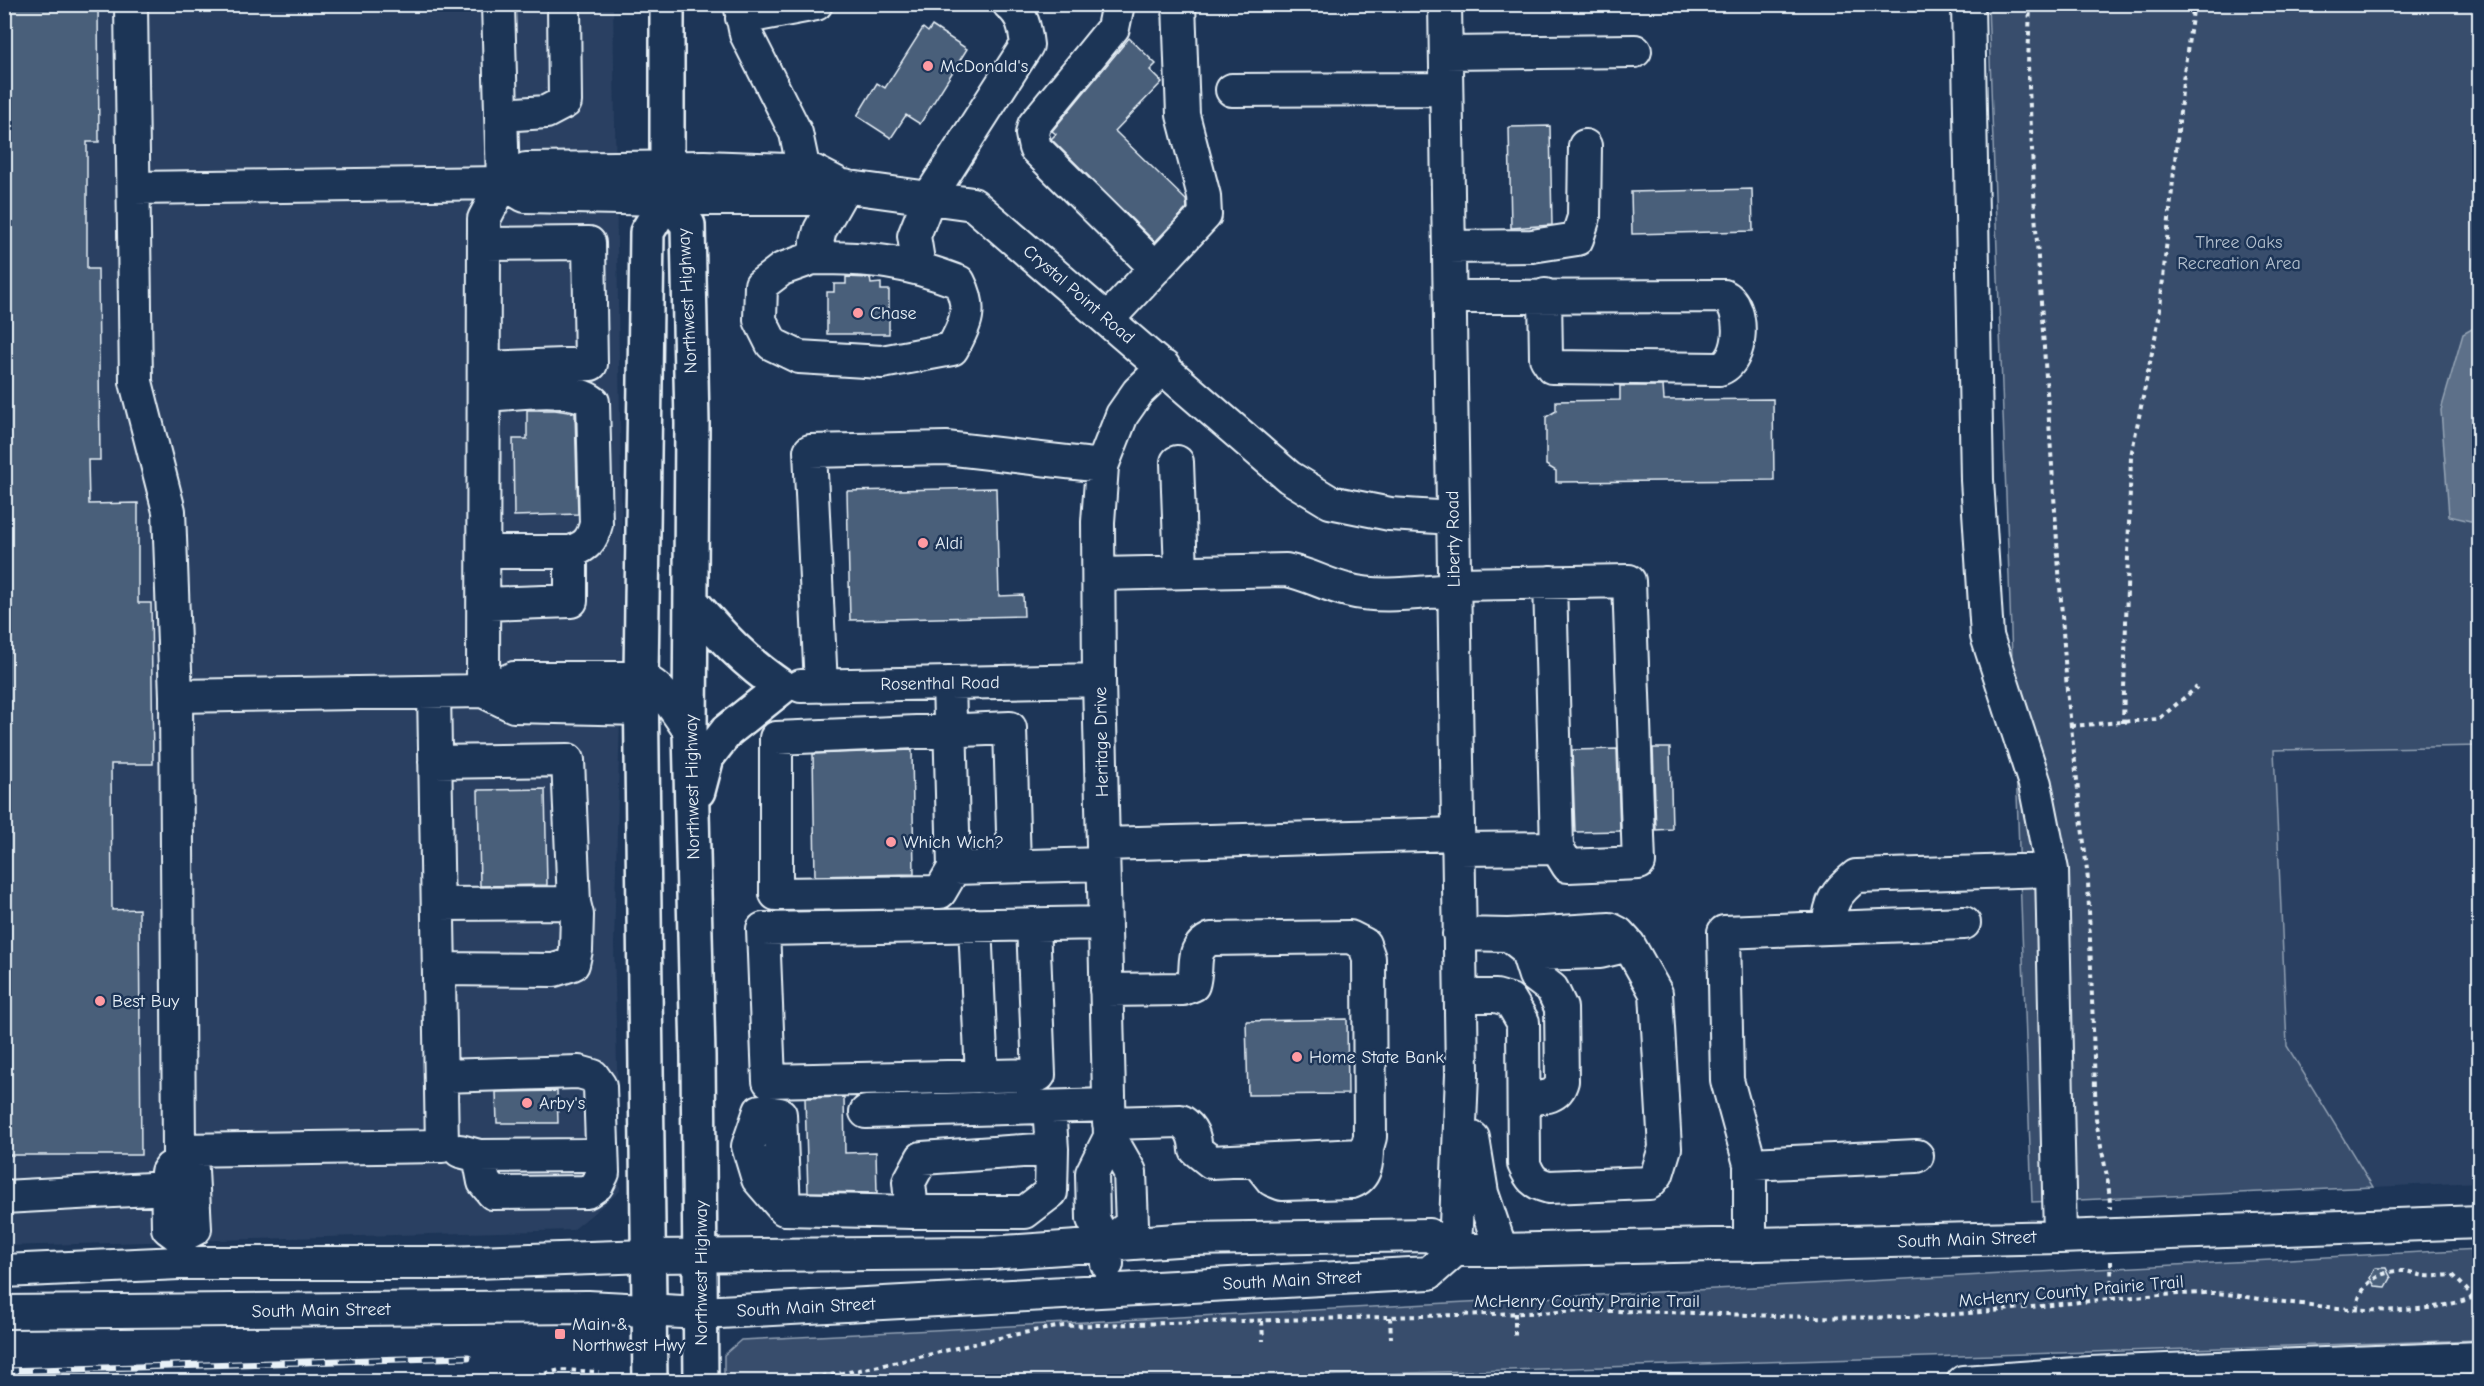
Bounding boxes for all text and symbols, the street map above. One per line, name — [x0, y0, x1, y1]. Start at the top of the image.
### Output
place label: McDonald's — [940, 56, 1028, 77]
marker: McDonald's — [921, 59, 935, 73]
street label: Northwest Highway — [673, 227, 702, 374]
park label: Three Oaks Recreation Area — [2177, 232, 2301, 274]
street label: Crystal Point Road — [1019, 240, 1139, 348]
place label: Chase — [870, 303, 916, 324]
marker: Chase — [851, 306, 865, 320]
street label: Liberty Road — [1442, 490, 1465, 588]
place label: Aldi — [935, 533, 963, 554]
marker: Aldi — [916, 536, 930, 550]
street label: Rosenthal Road — [880, 672, 1000, 695]
street label: Heritage Drive — [1090, 687, 1113, 797]
street label: Northwest Highway — [681, 713, 704, 860]
place label: Which Wich? — [903, 832, 1004, 853]
marker: Which Wich? — [884, 835, 898, 849]
place label: Best Buy — [112, 991, 180, 1012]
marker: Best Buy — [93, 994, 107, 1008]
place label: Home State Bank — [1309, 1047, 1444, 1068]
marker: Home State Bank — [1290, 1050, 1304, 1064]
place label: Arby's — [539, 1093, 585, 1114]
marker: Arby's — [520, 1096, 534, 1110]
street label: Northwest Highway — [691, 1199, 712, 1346]
street label: South Main Street — [1897, 1227, 2038, 1252]
street label: South Main Street — [1222, 1266, 1363, 1295]
street label: McHenry County Prairie Trail — [1958, 1271, 2184, 1312]
street label: McHenry County Prairie Trail — [1474, 1291, 1700, 1312]
street label: South Main Street — [736, 1293, 877, 1322]
street label: South Main Street — [251, 1299, 392, 1322]
place label: Main & Northwest Hwy — [572, 1314, 686, 1356]
marker: Main & Northwest Hwy — [553, 1327, 567, 1341]

